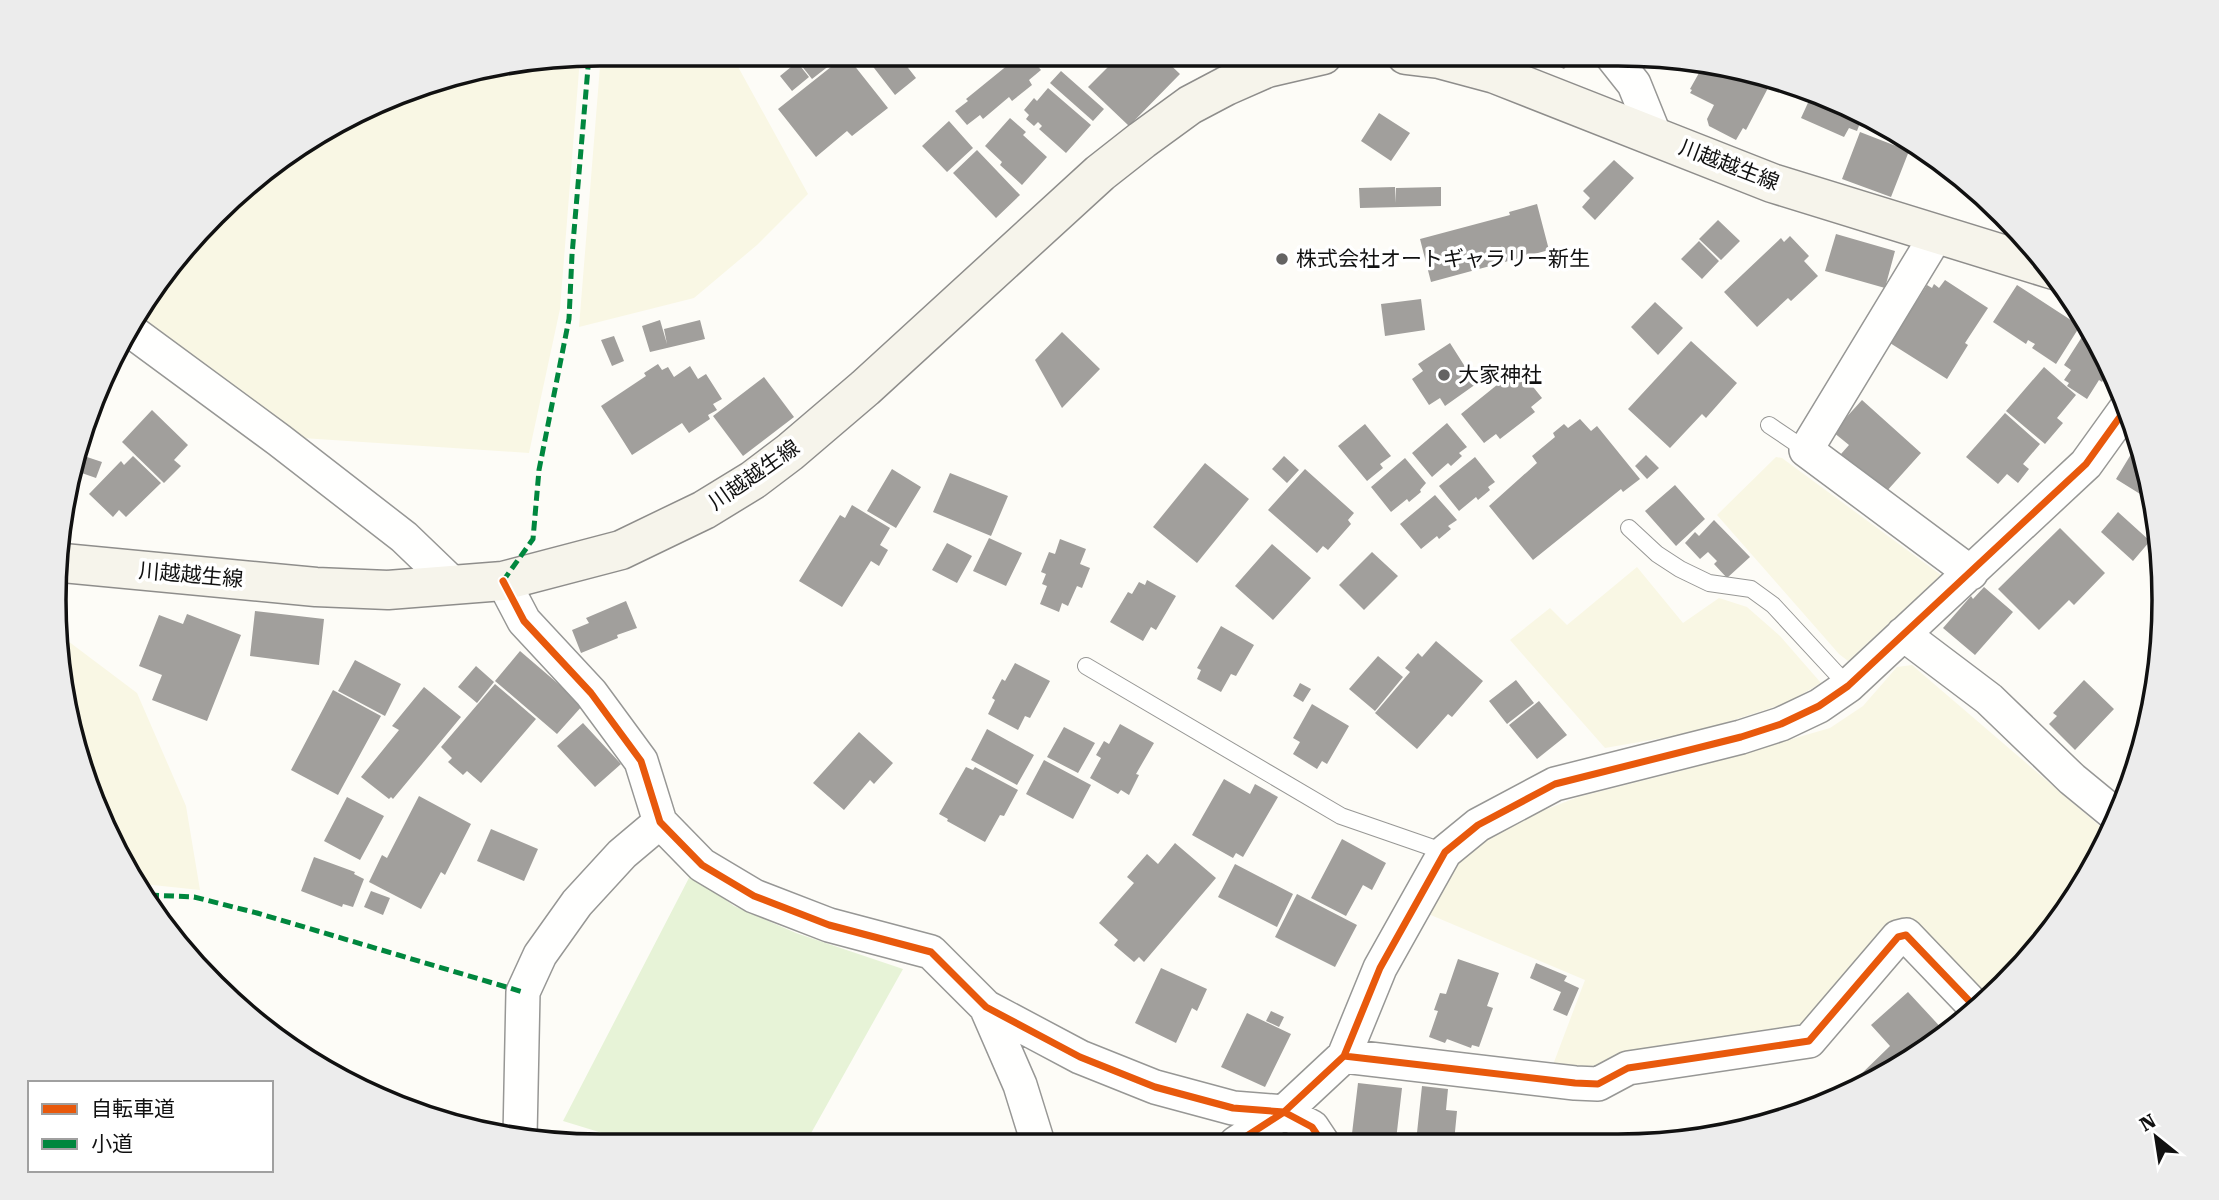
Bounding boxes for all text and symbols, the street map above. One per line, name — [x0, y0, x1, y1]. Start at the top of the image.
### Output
street label: 川越越生線 — [1676, 135, 1782, 195]
place label: 株式会社オートギャラリー新生 — [1296, 247, 1590, 271]
marker: 株式会社オートギャラリー新生 — [1274, 251, 1290, 267]
place label: 大家神社 — [1458, 363, 1542, 387]
marker: 大家神社 — [1436, 367, 1452, 383]
street label: 川越越生線 — [704, 435, 804, 515]
street label: 川越越生線 — [138, 558, 244, 592]
legend — [28, 1081, 273, 1172]
text: 自転車道 — [91, 1097, 175, 1121]
north arrow — [2121, 1102, 2191, 1172]
text: N — [2136, 1109, 2160, 1136]
text: 小道 — [91, 1132, 133, 1156]

